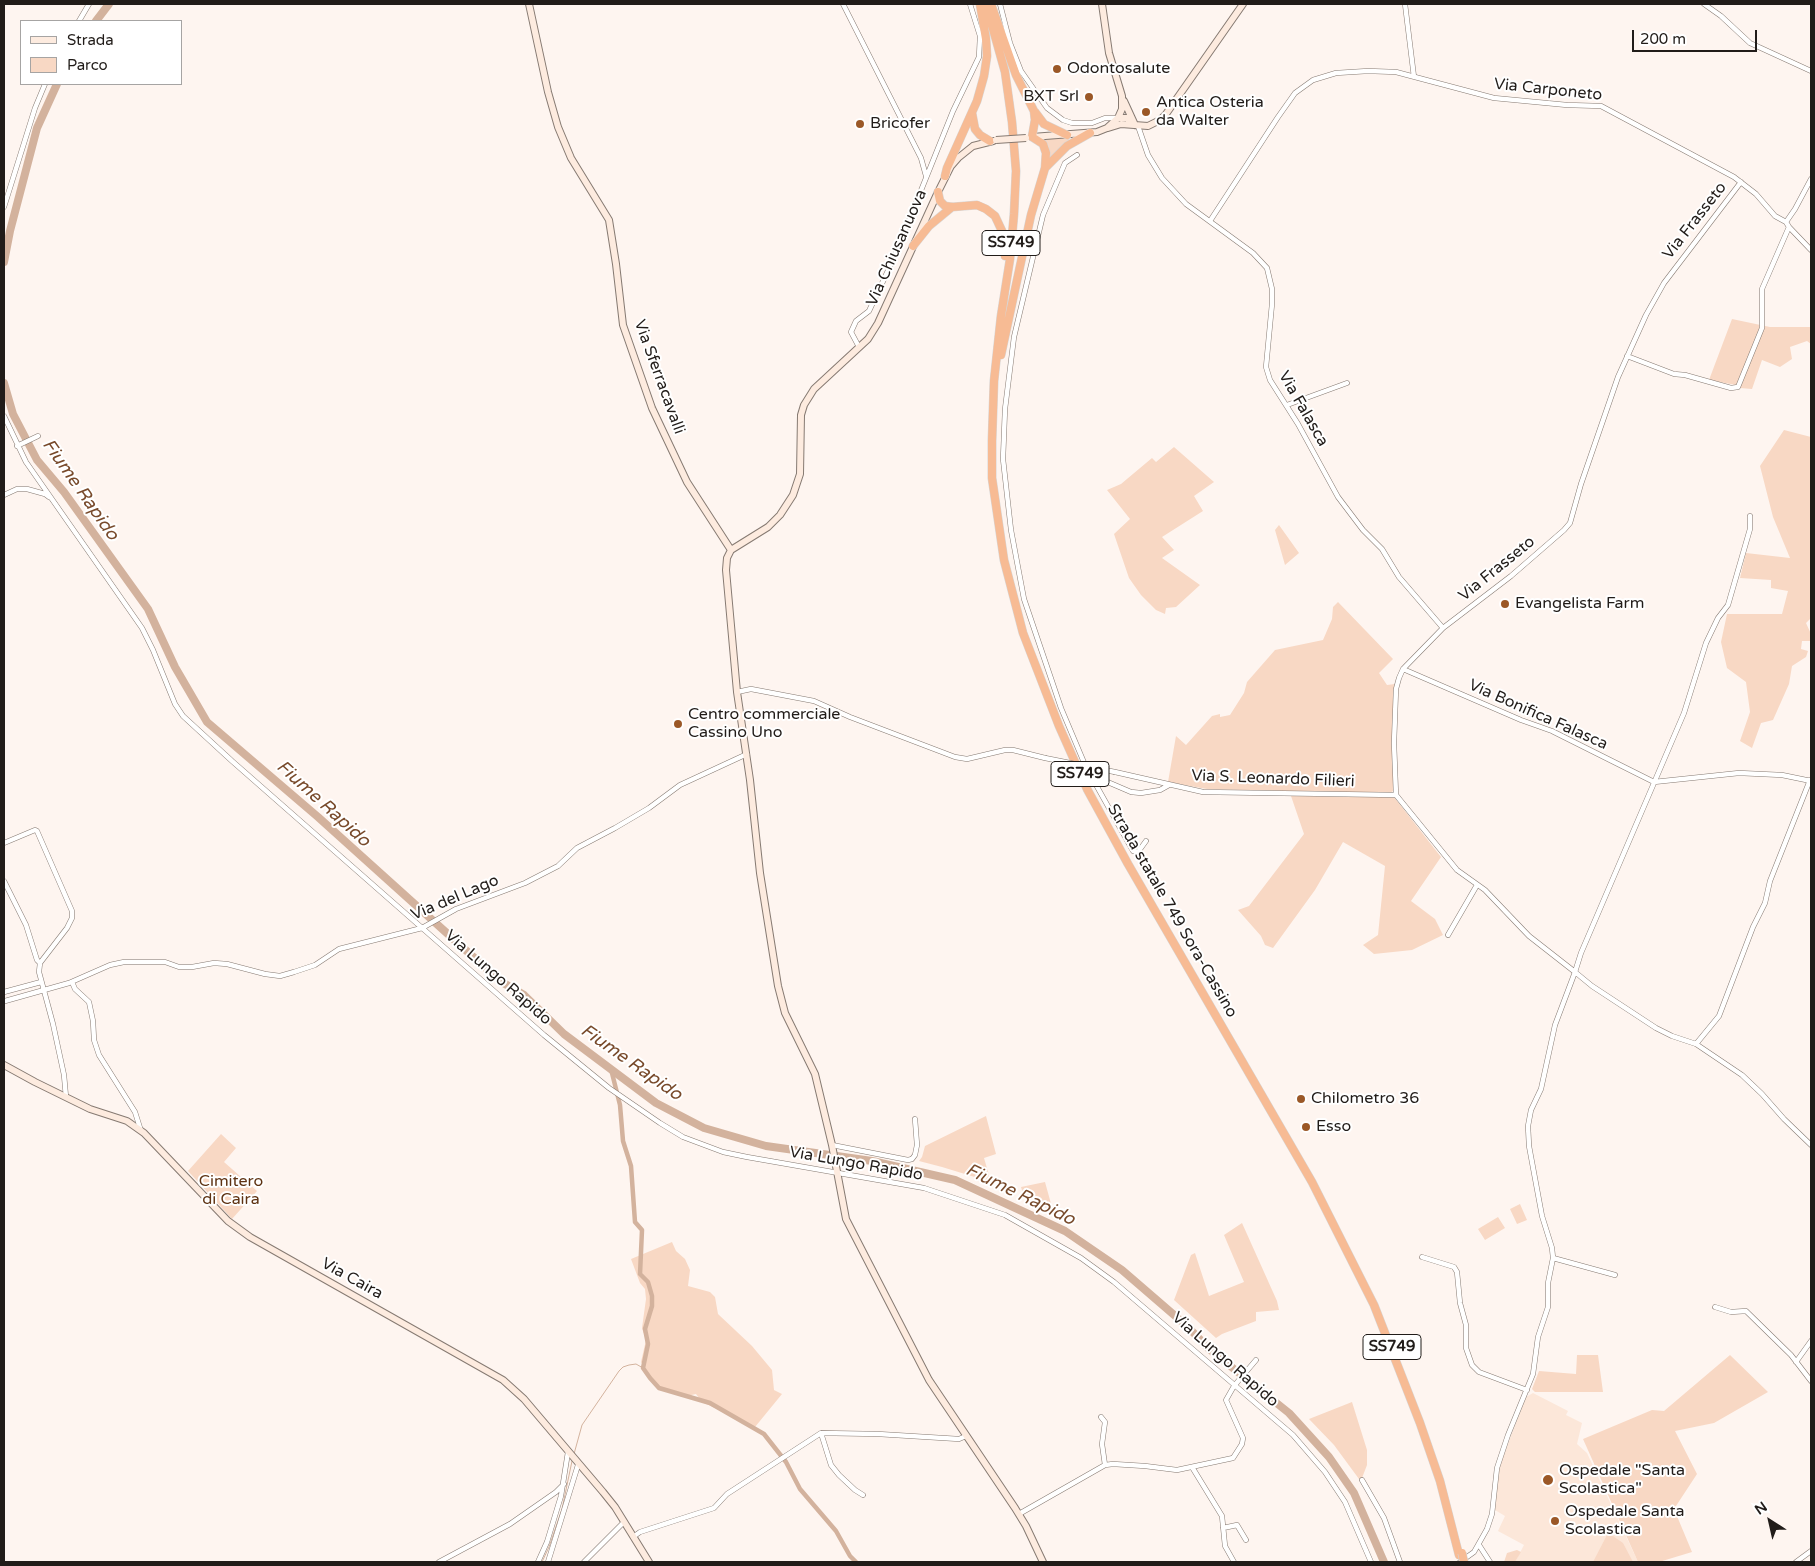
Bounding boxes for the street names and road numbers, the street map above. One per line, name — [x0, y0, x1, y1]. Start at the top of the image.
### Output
street label: Via Carponeto — [1493, 75, 1603, 105]
street label: Via Frasseto — [1659, 179, 1731, 263]
street label: Via Chiusanuova — [863, 187, 931, 309]
road number: SS749 — [982, 230, 1040, 256]
street label: Via Sferracavalli — [629, 317, 689, 437]
street label: Via Falasca — [1274, 368, 1332, 450]
street label: Via Frasseto — [1455, 532, 1539, 606]
street label: Via Bonifica Falasca — [1466, 676, 1610, 754]
road number: SS749 — [1051, 762, 1109, 786]
street label: Via S. Leonardo Filieri — [1191, 767, 1355, 791]
street label: Strada statale 749 Sora-Cassino — [1103, 801, 1241, 1021]
street label: Via del Lago — [408, 871, 502, 925]
street label: Via Lungo Rapido — [441, 926, 555, 1030]
street label: Via Lungo Rapido — [788, 1143, 924, 1185]
street label: Via Caira — [318, 1254, 386, 1304]
street label: Via Lungo Rapido — [1168, 1308, 1282, 1412]
road number: SS749 — [1363, 1334, 1421, 1360]

